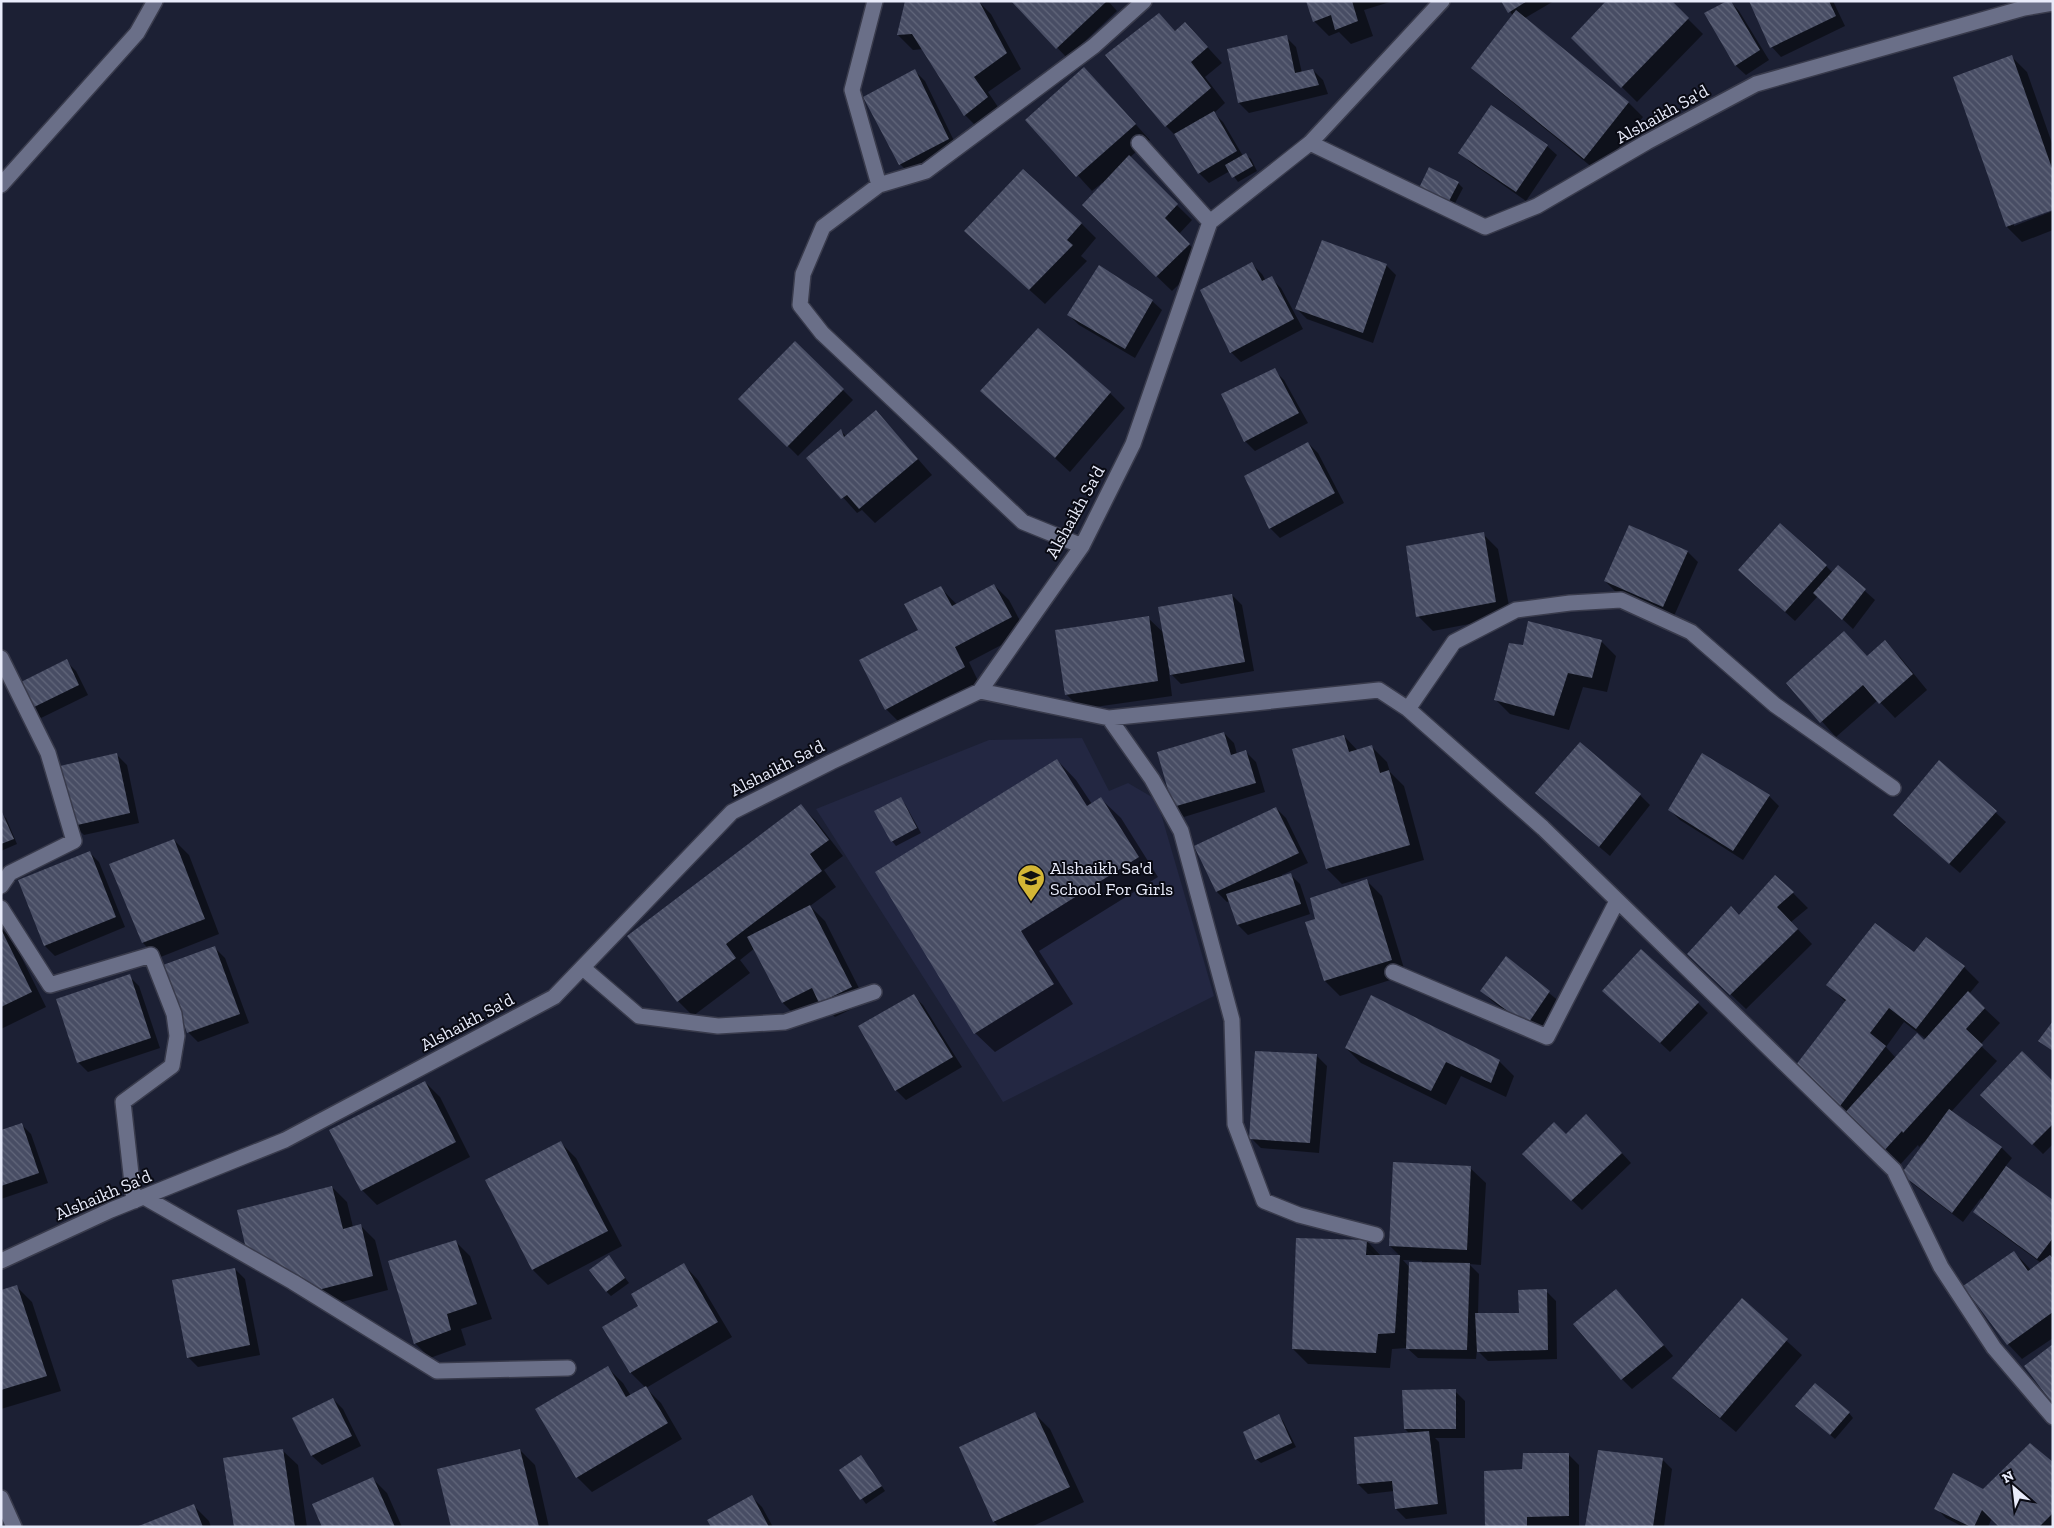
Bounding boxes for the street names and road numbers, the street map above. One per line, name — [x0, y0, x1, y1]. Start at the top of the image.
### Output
street label: Alshaikh Sa'd — [1612, 79, 1712, 148]
street label: Alshaikh Sa'd — [1041, 462, 1110, 562]
street label: Alshaikh Sa'd — [726, 735, 828, 801]
street label: Alshaikh Sa'd — [417, 988, 518, 1056]
street label: Alshaikh Sa'd — [51, 1165, 155, 1225]

